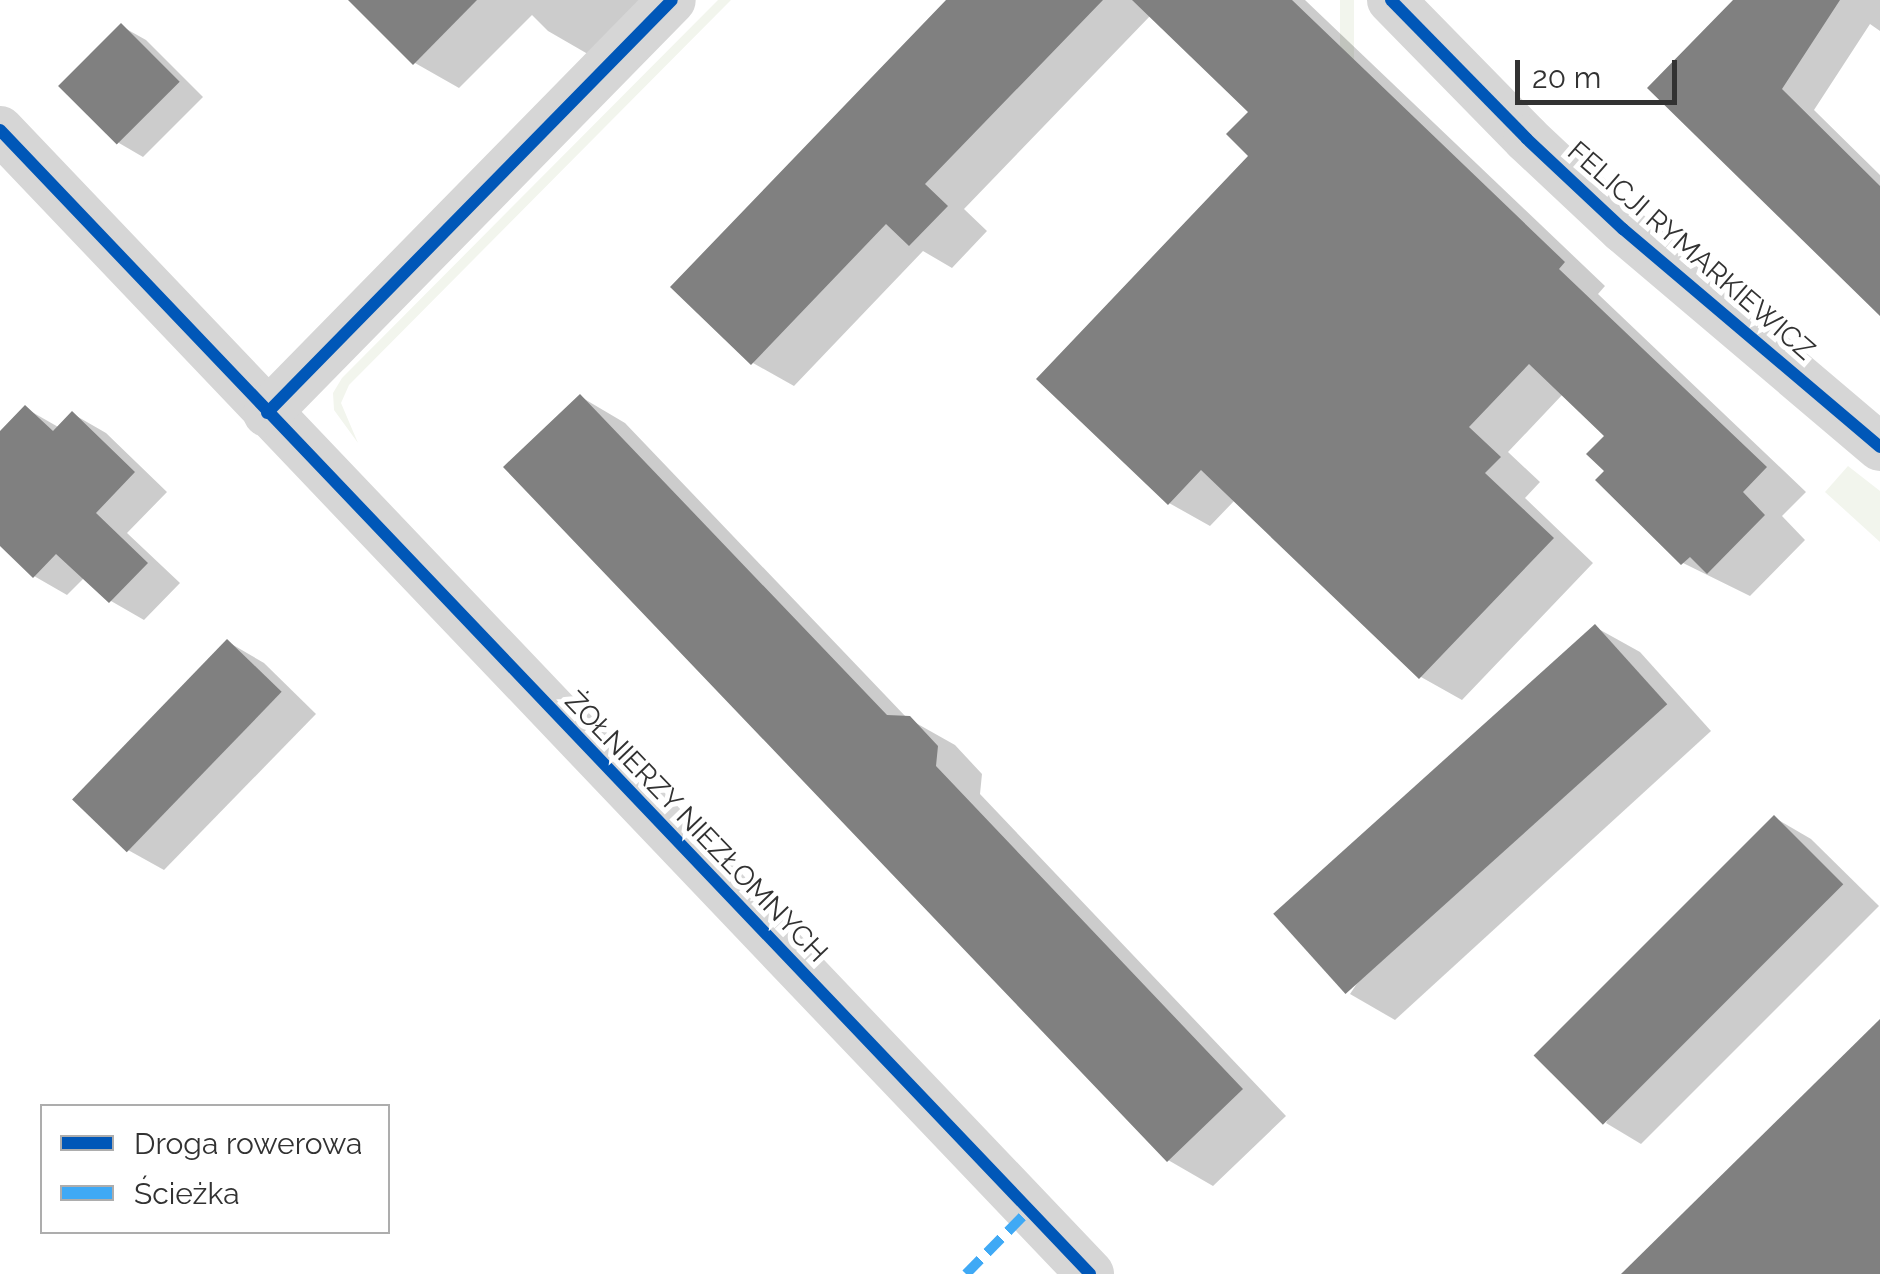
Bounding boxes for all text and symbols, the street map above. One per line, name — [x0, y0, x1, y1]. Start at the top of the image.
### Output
scale bar — [1520, 40, 1682, 102]
text: 20 m — [1532, 60, 1601, 95]
street label: FELICJI RYMARKIEWICZ — [1561, 135, 1821, 367]
street label: ŻOŁNIERZY NIEZŁOMNYCH — [557, 684, 835, 970]
legend — [40, 1104, 390, 1234]
text: Droga rowerowa — [134, 1126, 362, 1161]
text: Ścieżka — [134, 1176, 240, 1211]

